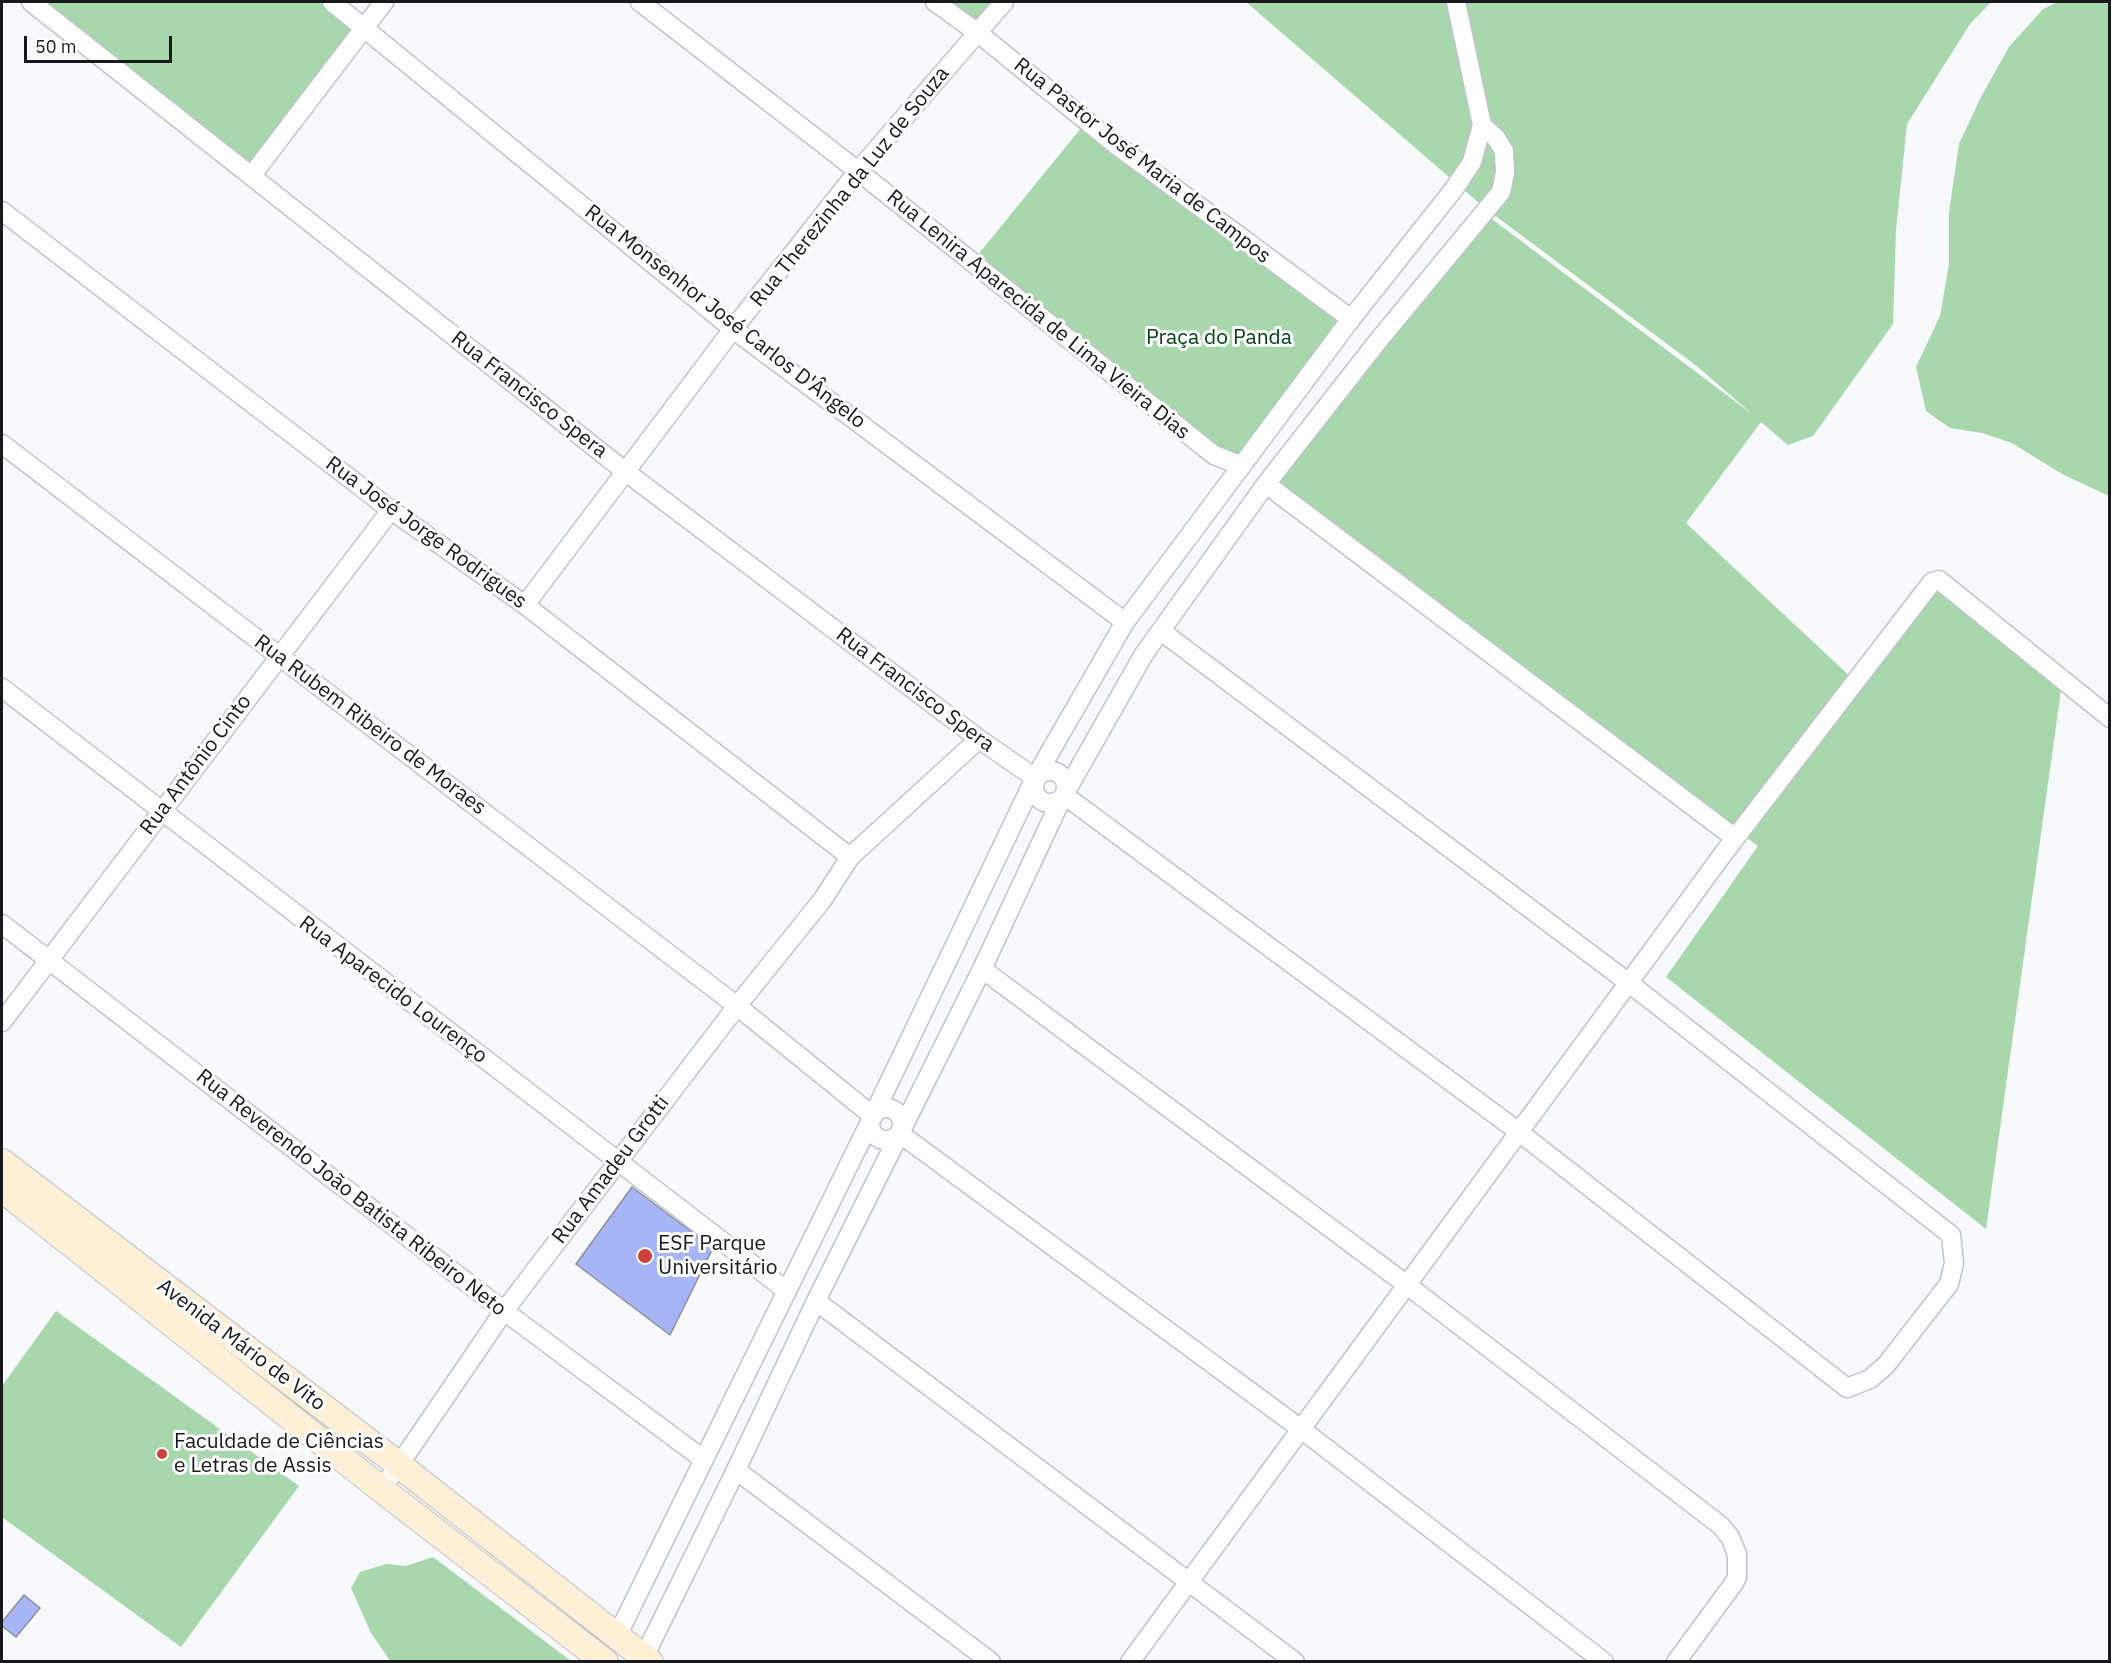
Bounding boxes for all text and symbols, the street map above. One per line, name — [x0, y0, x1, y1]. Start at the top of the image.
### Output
scale bar — [27, 24, 176, 62]
text: 50 m — [35, 35, 77, 58]
street label: Rua Pastor José Maria de Campos — [1009, 53, 1275, 269]
street label: Rua Therezinha da Luz de Souza — [745, 62, 955, 312]
street label: Rua Lenira Aparecida de Lima Vieira Dias — [881, 185, 1195, 445]
street label: Rua Monsenhor José Carlos D'Ângelo — [580, 200, 870, 434]
park label: Praça do Panda — [1146, 325, 1292, 351]
street label: Rua Francisco Spera — [446, 326, 612, 464]
street label: Rua José Jorge Rodrigues — [320, 452, 532, 614]
street label: Rua Francisco Spera — [831, 622, 999, 758]
street label: Rua Rubem Ribeiro de Moraes — [249, 629, 491, 821]
street label: Rua Antônio Cinto — [135, 690, 257, 840]
street label: Rua Aparecido Lourenço — [294, 911, 492, 1069]
street label: Rua Reverendo João Batista Ribeiro Neto — [191, 1064, 511, 1322]
street label: Rua Amadeu Grotti — [547, 1091, 675, 1249]
place label: ESF Parque Universitário — [658, 1231, 778, 1281]
marker: ESF Parque Universitário — [636, 1247, 654, 1265]
street label: Avenida Mário de Vito — [152, 1274, 330, 1416]
place label: Faculdade de Ciências e Letras de Assis — [174, 1429, 384, 1479]
marker: Faculdade de Ciências e Letras de Assis — [155, 1447, 169, 1461]

